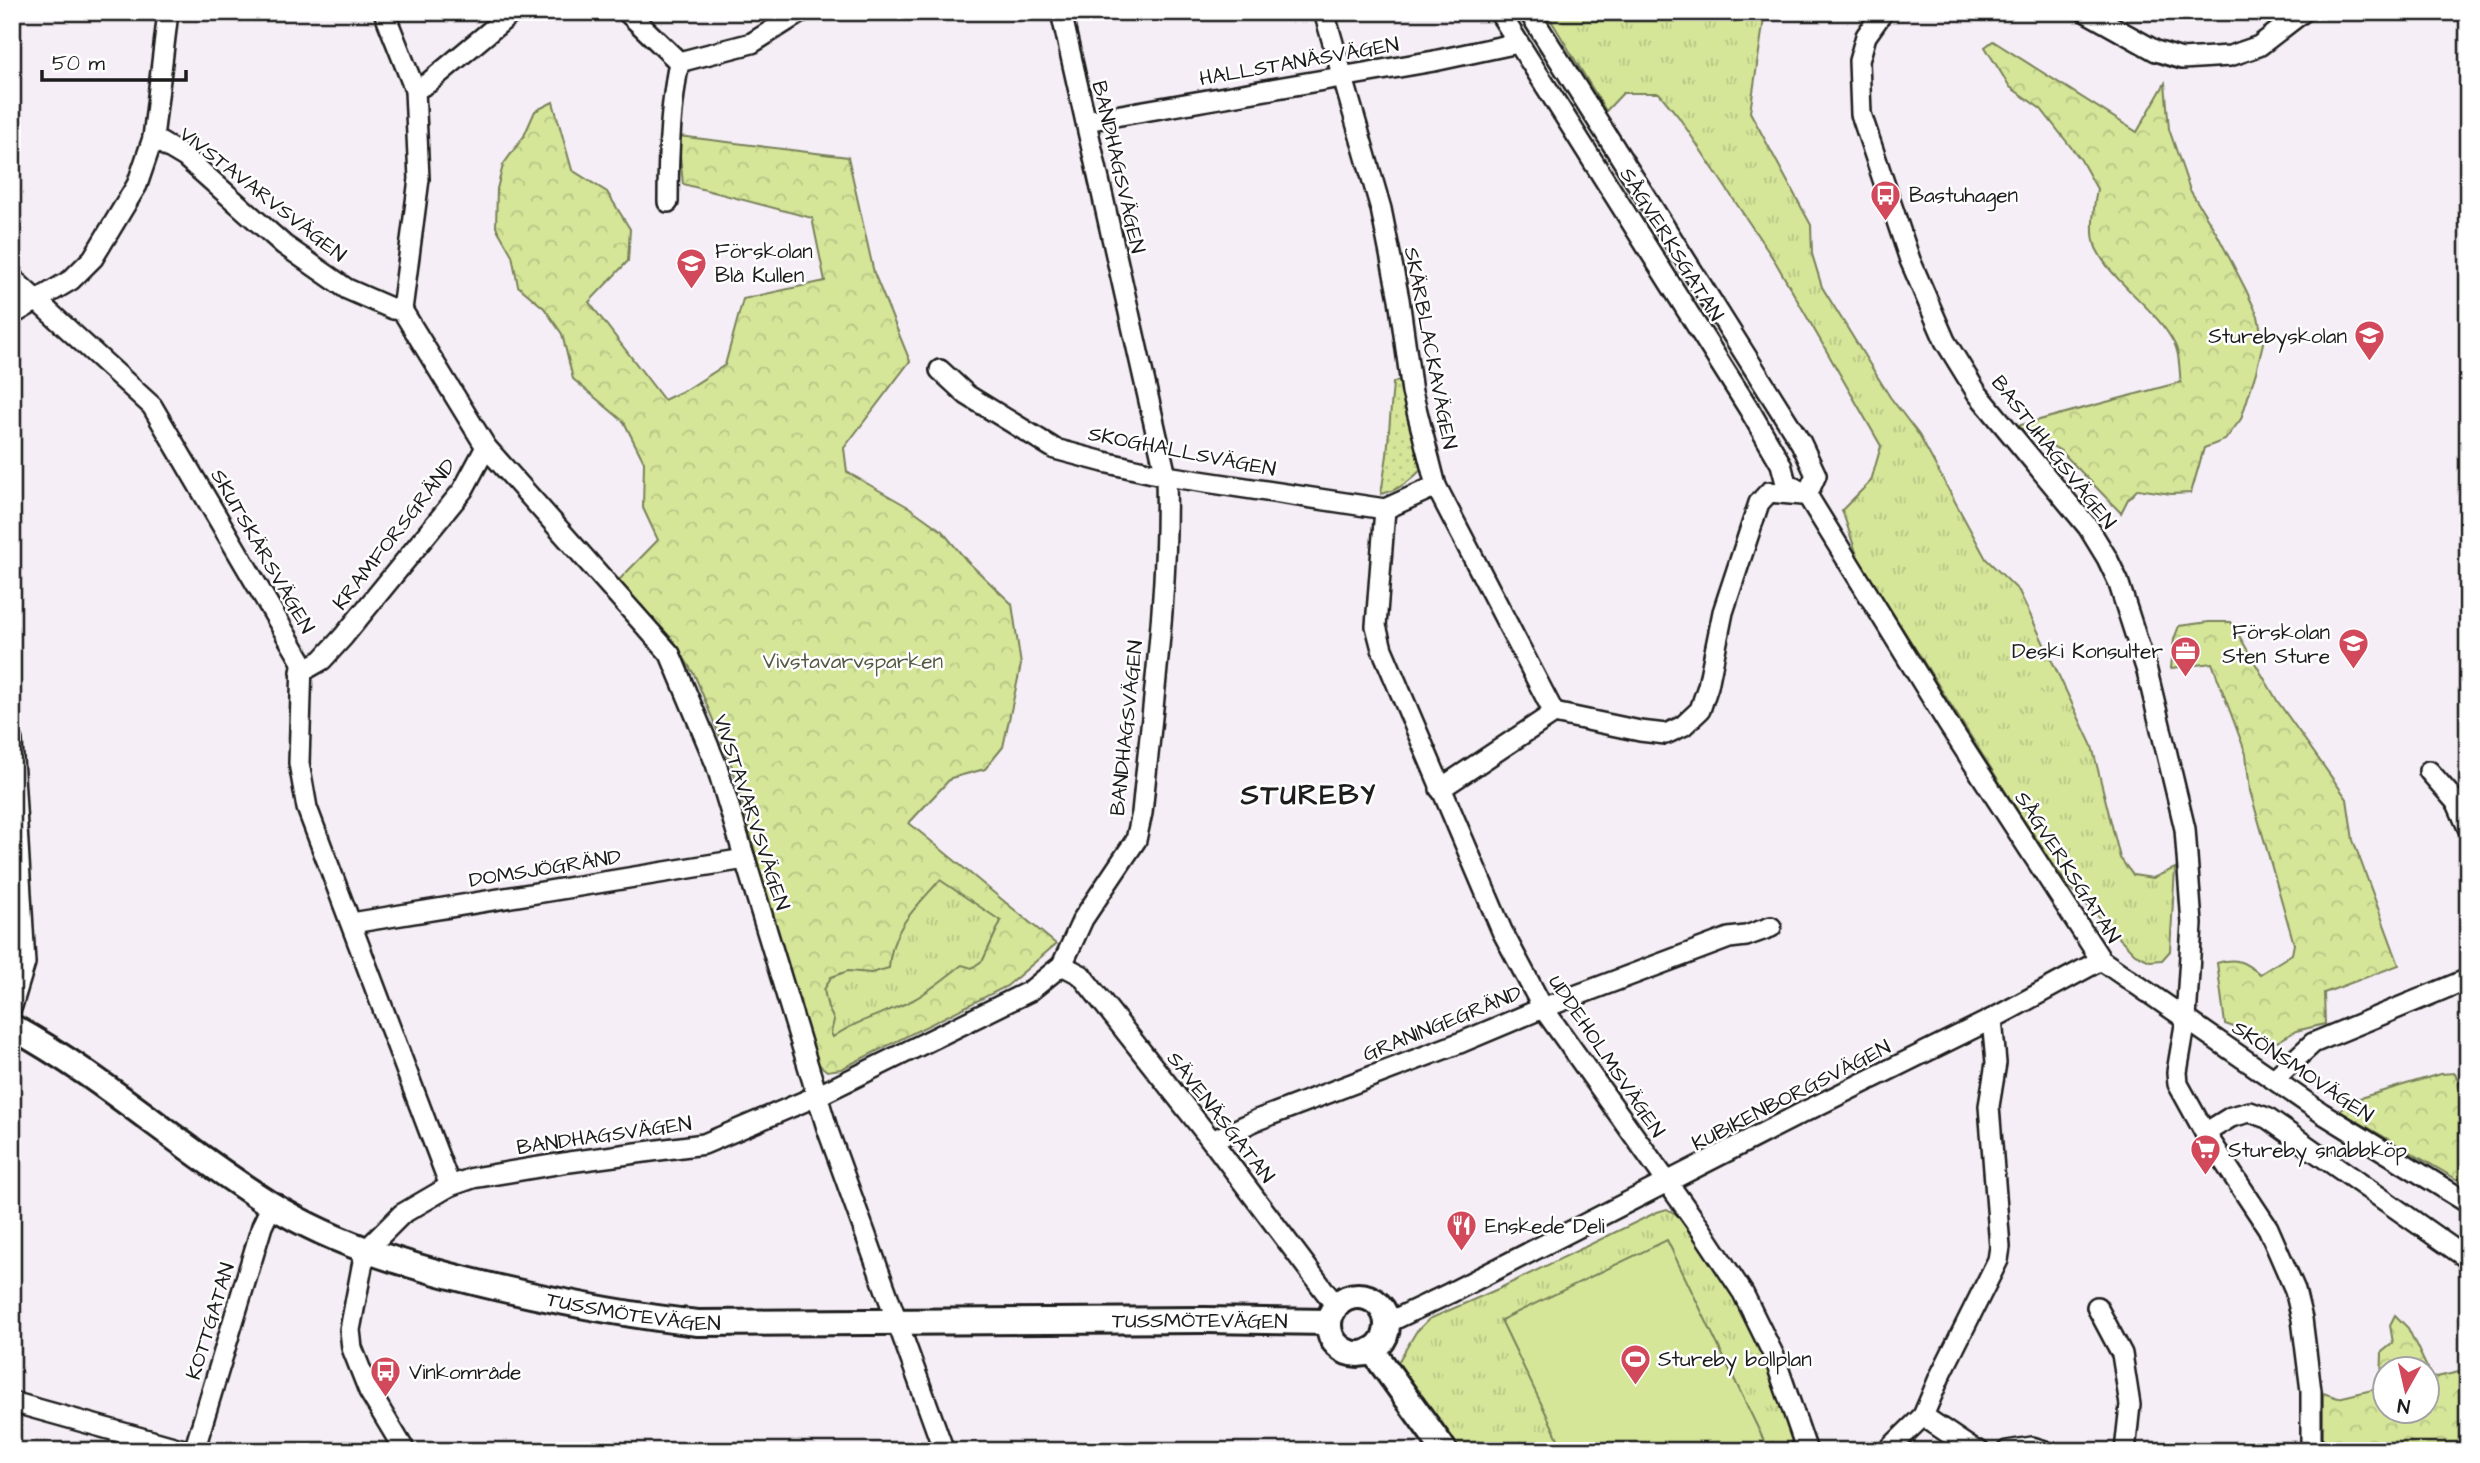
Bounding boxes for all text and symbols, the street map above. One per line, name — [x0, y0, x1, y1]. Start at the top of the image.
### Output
street label: HALLSTANÄSVÄGEN — [1197, 30, 1401, 93]
scale bar — [42, 38, 186, 82]
text: 50 m — [52, 49, 106, 78]
street label: BANDHAGSVÄGEN — [1085, 78, 1152, 256]
street label: VIVSTAVARVSVÄGEN — [173, 120, 352, 269]
street label: SÅGVERKSGATAN — [1613, 162, 1730, 327]
bus stop icon: Bastuhagen — [1869, 178, 1903, 222]
place label: Bastuhagen — [1909, 181, 2018, 212]
place label: Förskolan Blå Kullen — [715, 237, 813, 290]
street label: SKÄRBLACKAVÄGEN — [1397, 245, 1464, 452]
school or university icon: Förskolan Blå Kullen — [675, 246, 709, 290]
school or university icon: Sturebyskolan — [2353, 319, 2387, 363]
place label: Sturebyskolan — [2208, 322, 2347, 353]
street label: BASTUHAGSVÄGEN — [1984, 369, 2123, 535]
street label: SKOGHALLSVÄGEN — [1086, 419, 1278, 484]
street label: KRAMFORSGRÄND — [326, 452, 463, 616]
street label: SKUTSKÄRSVÄGEN — [204, 463, 322, 639]
place label: Förskolan Sten Sture — [2222, 618, 2330, 671]
school or university icon: Förskolan Sten Sture — [2336, 627, 2370, 671]
office icon: Deski Konsulter — [2169, 634, 2203, 678]
place label: Deski Konsulter — [2012, 637, 2163, 666]
street label: BANDHAGSVÄGEN — [1103, 639, 1150, 817]
park label: Vivstavarvsparken — [763, 647, 943, 677]
street label: VIVSTAVARVSVÄGEN — [706, 710, 797, 914]
district label: STUREBY — [1240, 776, 1377, 815]
street label: SÅGVERKSGATAN — [2008, 786, 2128, 949]
street label: DOMSJÖGRÄND — [467, 842, 624, 895]
street label: UDDEHOLMSVÄGEN — [1541, 969, 1672, 1143]
street label: GRANINGEGRÄND — [1358, 978, 1526, 1069]
street label: SKÖNSMOVÄGEN — [2226, 1013, 2379, 1130]
street label: KUBIKENBORGSVÄGEN — [1687, 1033, 1896, 1158]
street label: SÄVENÄSGATAN — [1160, 1045, 1281, 1189]
street label: BANDHAGSVÄGEN — [515, 1109, 693, 1162]
supermarket icon: Stureby snabbköp — [2188, 1133, 2222, 1177]
place label: Stureby snabbköp — [2228, 1136, 2407, 1167]
restaurant icon: Enskede Deli — [1445, 1209, 1479, 1253]
place label: Enskede Deli — [1485, 1212, 1605, 1241]
street label: KOTTGATAN — [179, 1259, 242, 1383]
street label: TUSSMÖTEVÄGEN — [544, 1285, 721, 1338]
street label: TUSSMÖTEVÄGEN — [1112, 1306, 1288, 1336]
sports icon: Stureby bollplan — [1618, 1342, 1652, 1386]
place label: Stureby bollplan — [1658, 1345, 1812, 1376]
north arrow — [2372, 1354, 2442, 1424]
bus stop icon: Vinkområde — [369, 1355, 403, 1399]
place label: Vinkområde — [409, 1358, 521, 1387]
text: N — [2396, 1391, 2412, 1420]

